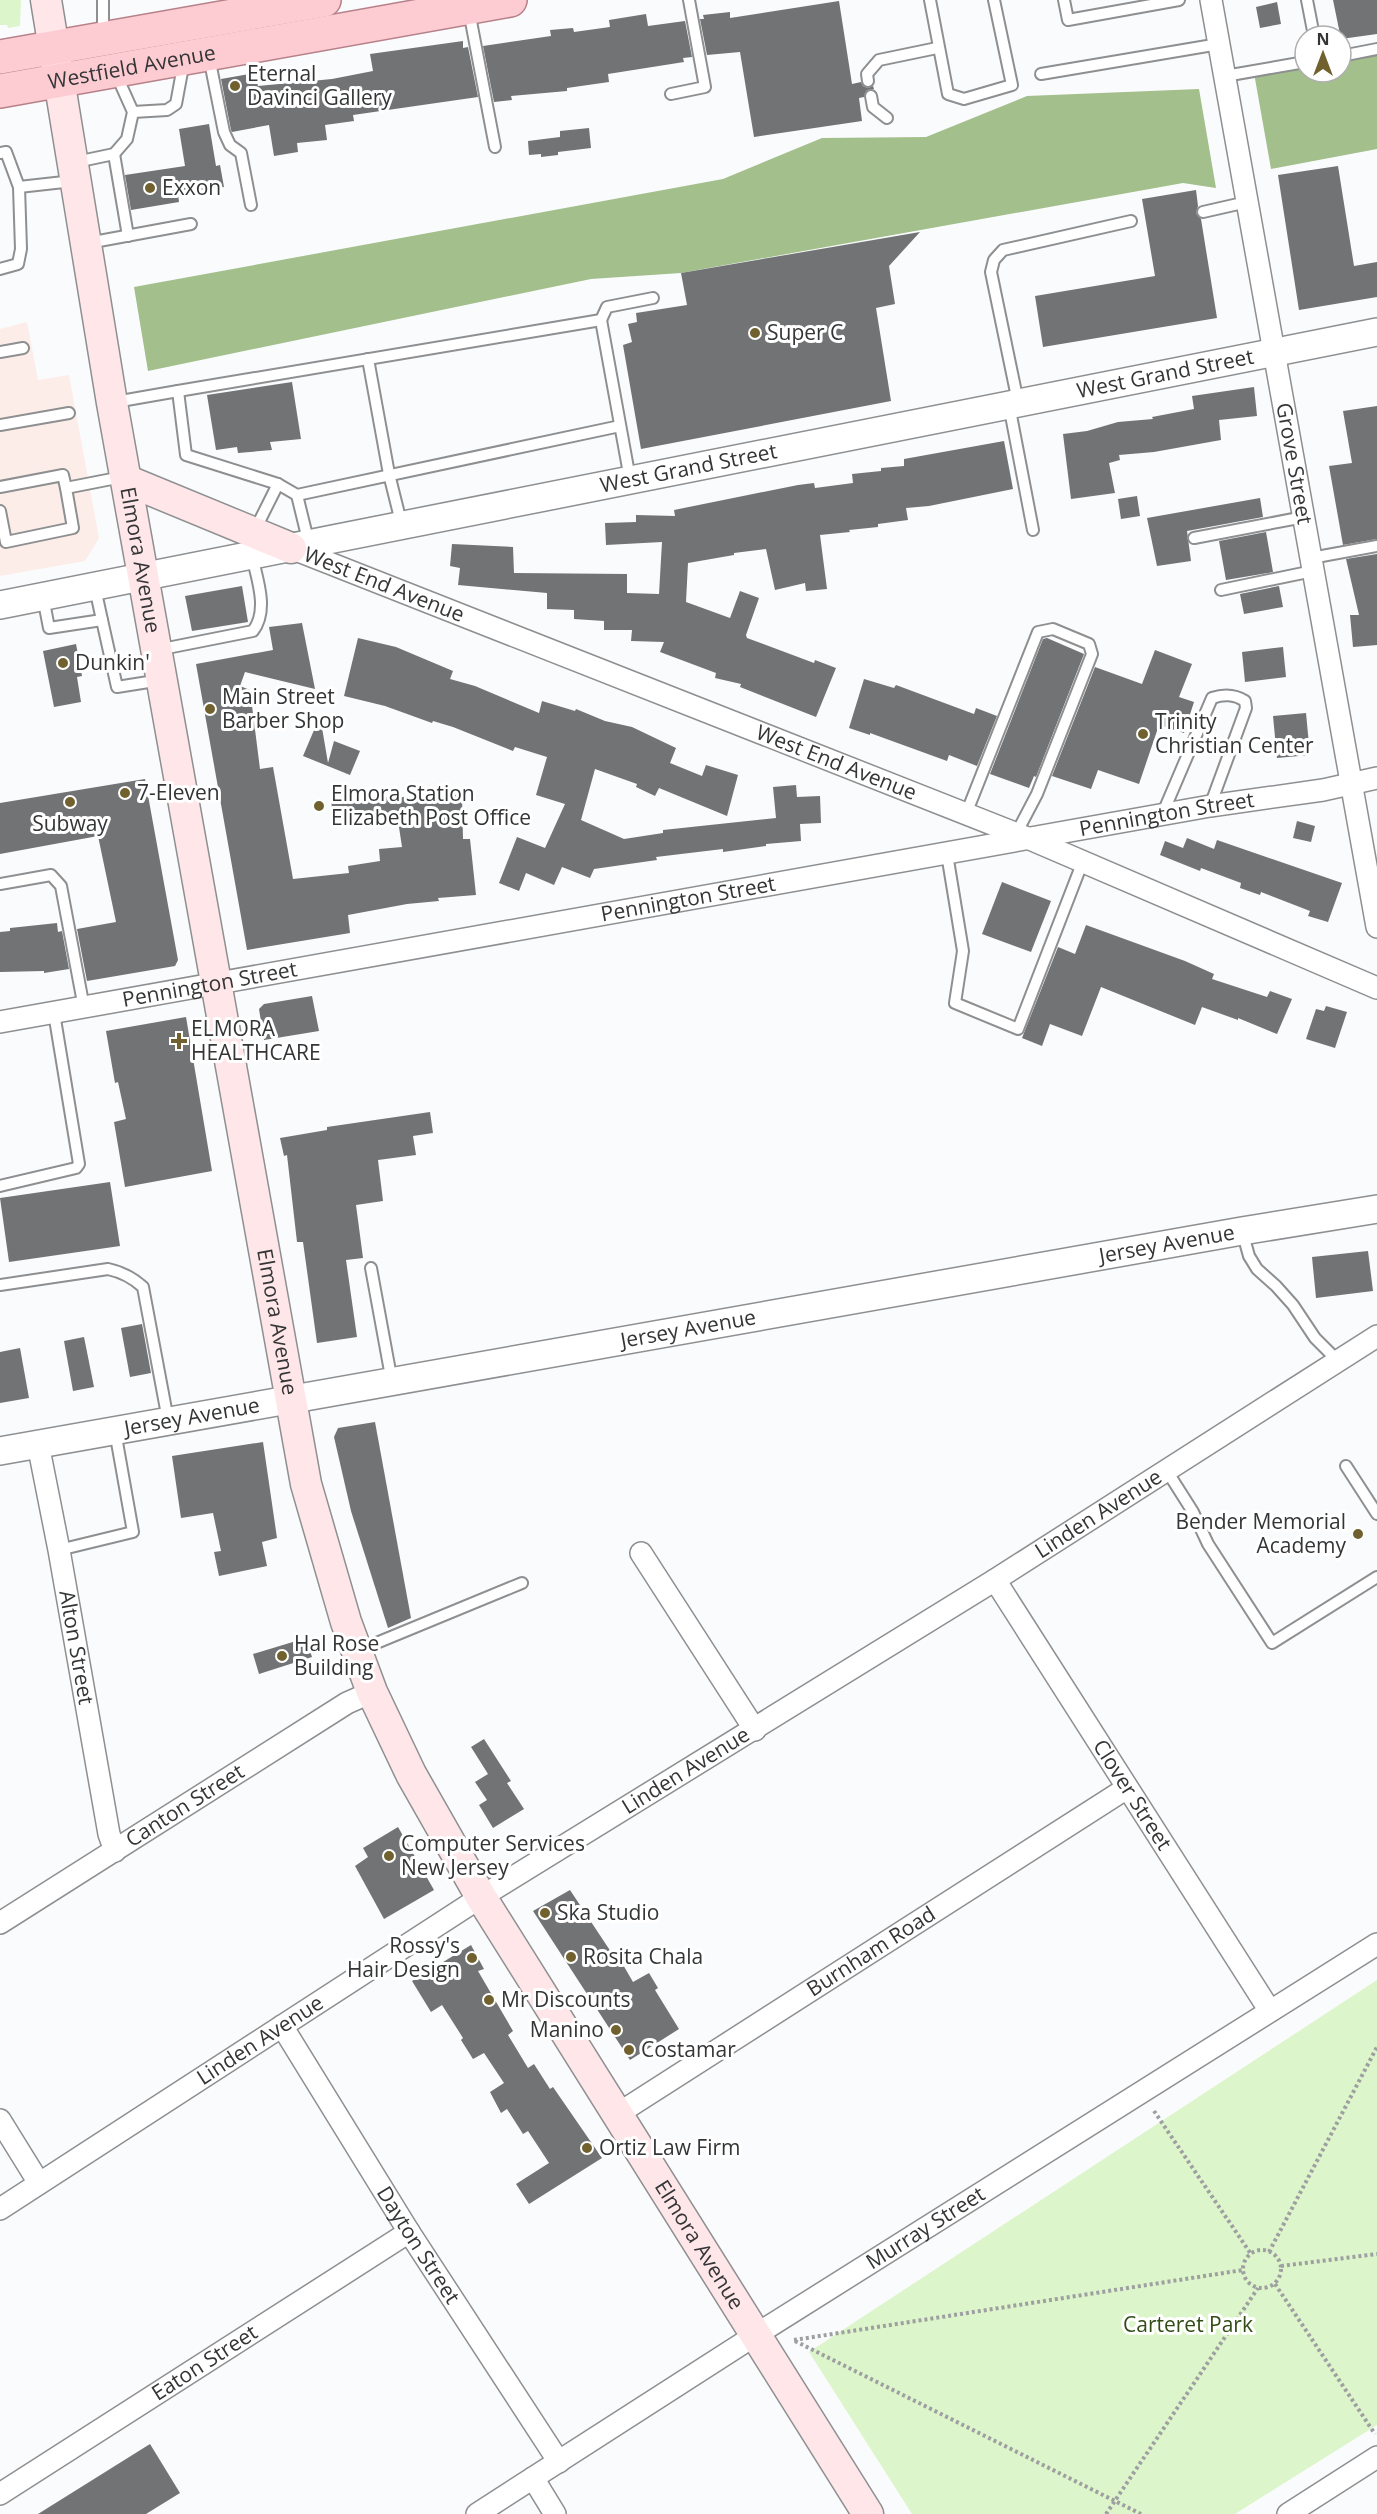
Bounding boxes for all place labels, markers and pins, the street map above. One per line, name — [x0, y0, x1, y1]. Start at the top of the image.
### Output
place label: Eternal Davinci Gallery — [247, 59, 392, 111]
marker: Eternal Davinci Gallery — [228, 79, 242, 93]
place label: Exxon — [162, 173, 221, 201]
marker: Exxon — [143, 181, 157, 195]
place label: Super C — [767, 318, 843, 346]
marker: Super C — [748, 326, 762, 340]
place label: Dunkin' — [75, 648, 150, 676]
marker: Dunkin' — [56, 656, 70, 670]
place label: Main Street Barber Shop — [222, 682, 344, 734]
marker: Main Street Barber Shop — [203, 702, 217, 716]
place label: Trinity Christian Center — [1155, 707, 1314, 759]
marker: Trinity Christian Center — [1136, 727, 1150, 741]
place label: 7-Eleven — [137, 778, 220, 806]
place label: Elmora Station Elizabeth Post Office — [331, 779, 531, 831]
marker: 7-Eleven — [118, 786, 132, 800]
marker: Subway — [63, 795, 77, 809]
marker: Elmora Station Elizabeth Post Office — [312, 799, 326, 813]
place label: Subway — [32, 809, 108, 837]
place label: ELMORA HEALTHCARE — [191, 1014, 321, 1066]
marker: ELMORA HEALTHCARE — [172, 1034, 186, 1048]
place label: Bender Memorial Academy — [1175, 1507, 1346, 1559]
marker: Bender Memorial Academy — [1351, 1527, 1365, 1541]
place label: Hal Rose Building — [294, 1629, 379, 1681]
marker: Hal Rose Building — [275, 1649, 289, 1663]
place label: Computer Services New Jersey — [401, 1829, 585, 1881]
marker: Computer Services New Jersey — [382, 1849, 396, 1863]
place label: Ska Studio — [557, 1898, 659, 1926]
marker: Ska Studio — [538, 1906, 552, 1920]
place label: Rossy's Hair Design — [347, 1931, 460, 1983]
place label: Rosita Chala — [583, 1942, 703, 1970]
marker: Rosita Chala — [564, 1950, 578, 1964]
marker: Rossy's Hair Design — [465, 1951, 479, 1965]
place label: Mr Discounts — [501, 1985, 630, 2013]
marker: Mr Discounts — [482, 1993, 496, 2007]
place label: Manino — [530, 2015, 604, 2043]
marker: Manino — [609, 2023, 623, 2037]
place label: Costamar — [641, 2035, 736, 2063]
marker: Costamar — [622, 2043, 636, 2057]
place label: Ortiz Law Firm — [599, 2133, 741, 2161]
marker: Ortiz Law Firm — [580, 2141, 594, 2155]

